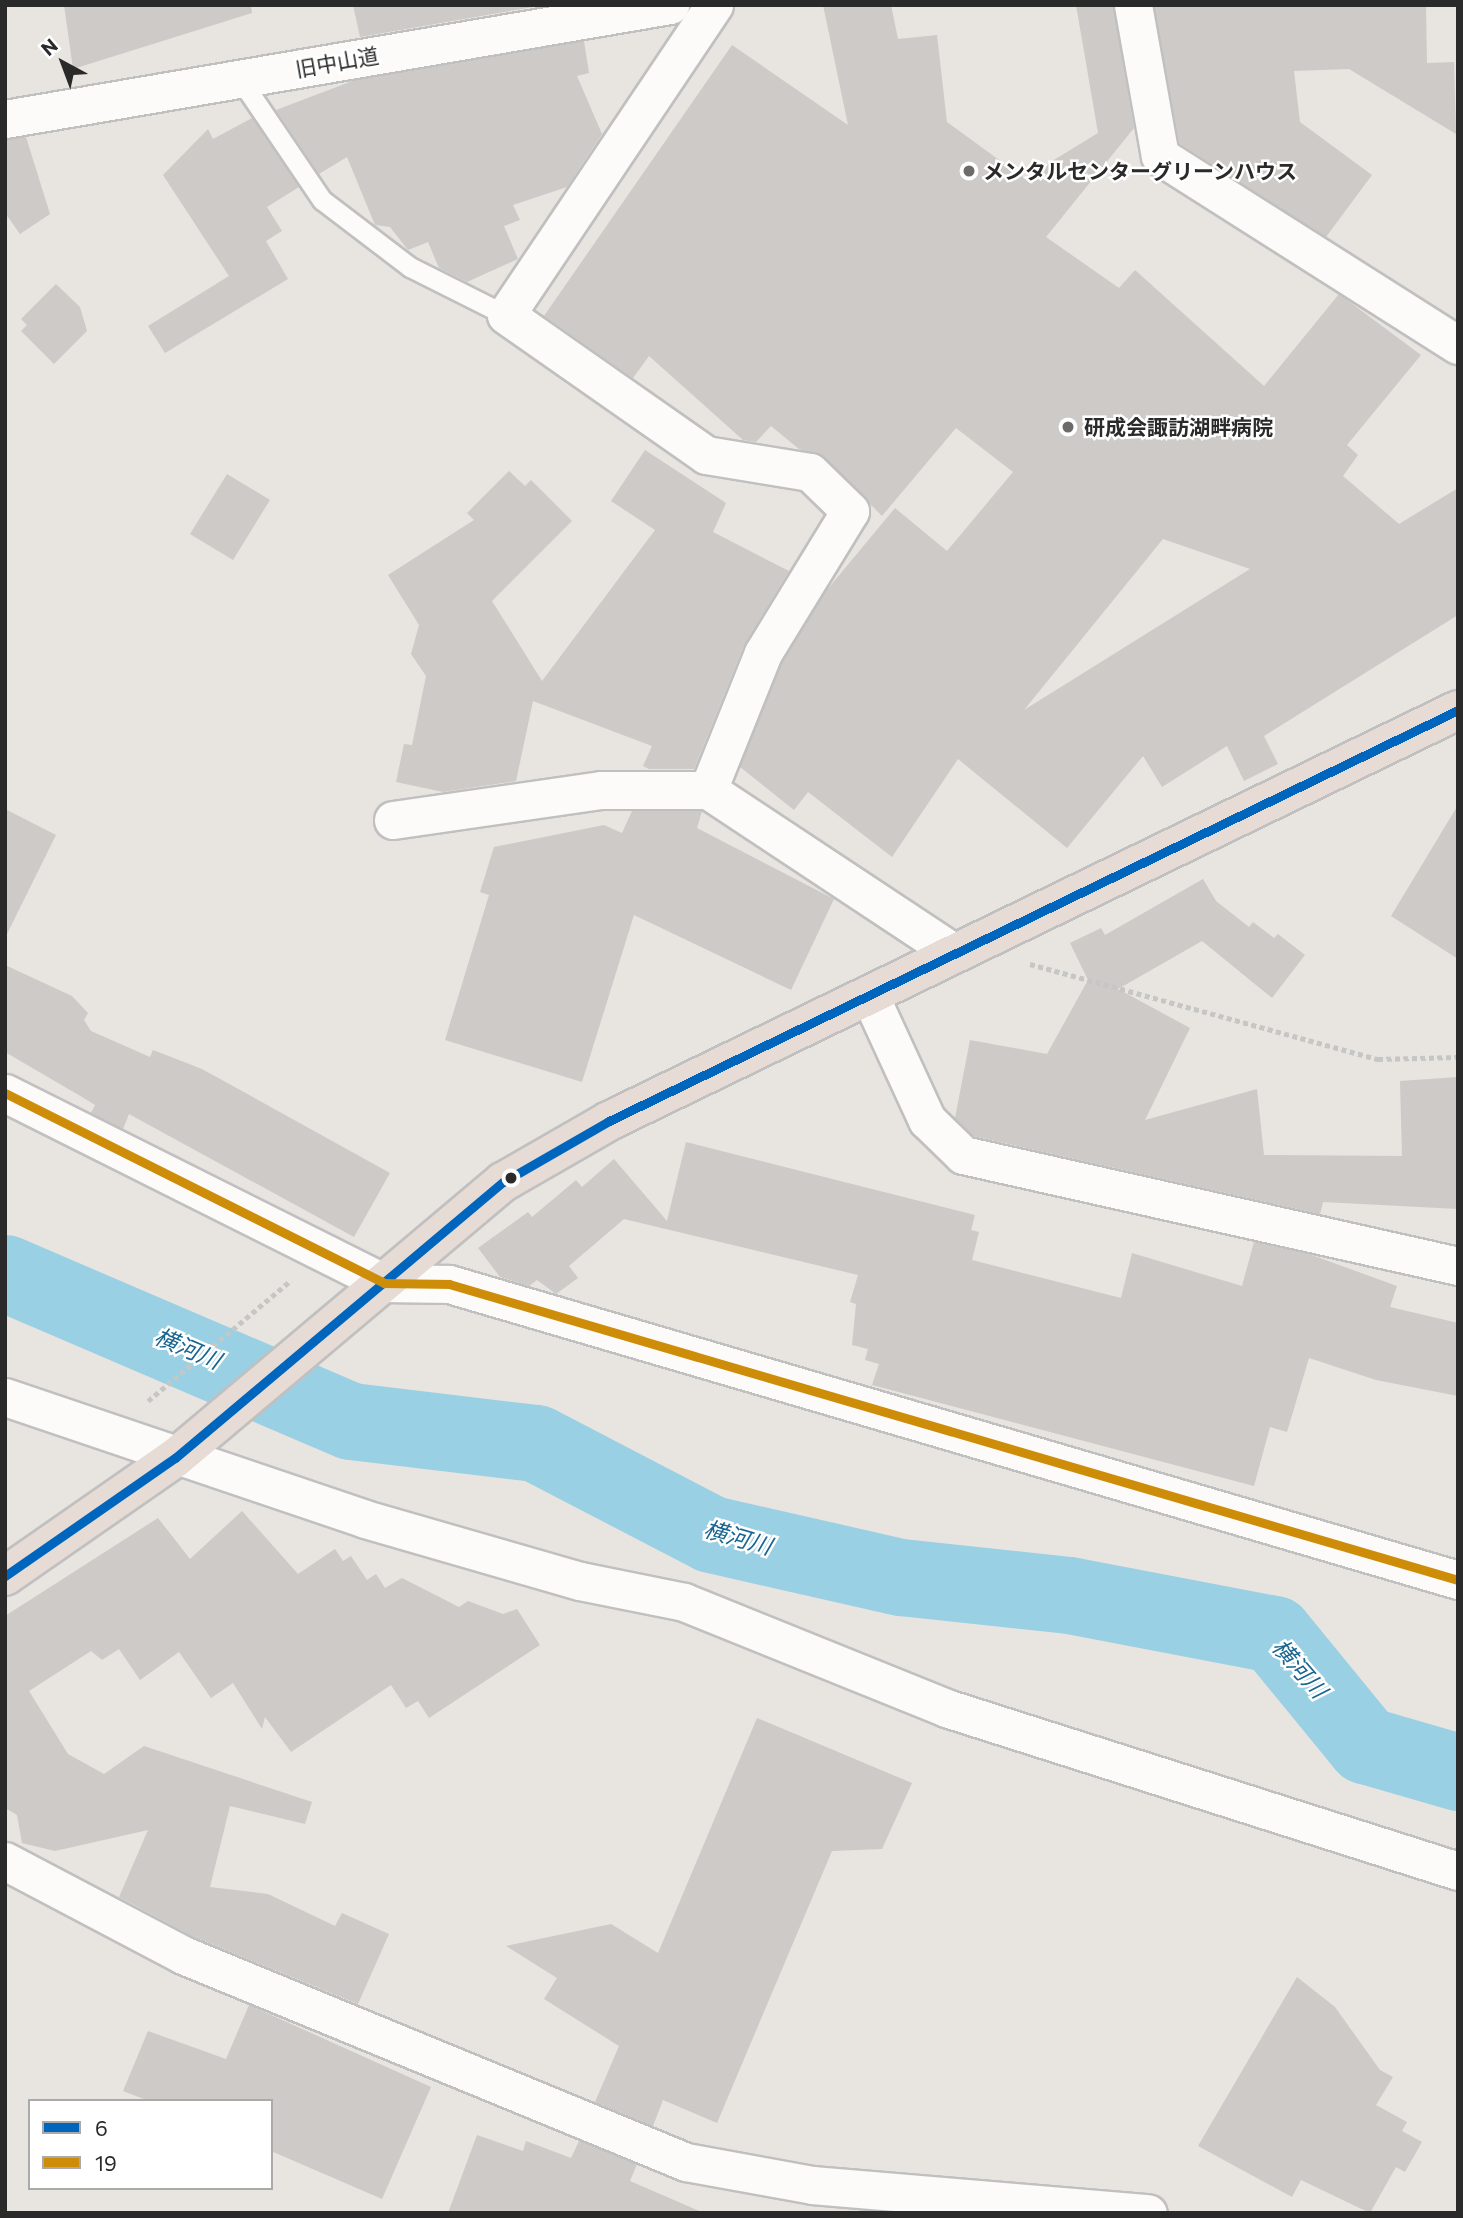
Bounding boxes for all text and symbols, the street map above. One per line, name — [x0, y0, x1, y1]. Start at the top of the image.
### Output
north arrow — [28, 28, 98, 98]
text: N — [36, 33, 62, 60]
street label: 旧中山道 — [293, 42, 381, 82]
place label: メンタルセンターグリーンハウス — [983, 158, 1298, 184]
marker: メンタルセンターグリーンハウス — [961, 163, 977, 179]
place label: 研成会諏訪湖畔病院 — [1084, 414, 1273, 440]
marker: 研成会諏訪湖畔病院 — [1058, 417, 1078, 437]
unlabelled marker — [504, 1171, 518, 1185]
water label: 横河川 — [151, 1322, 225, 1374]
water label: 横河川 — [701, 1514, 775, 1560]
water label: 横河川 — [1267, 1633, 1333, 1703]
legend — [28, 2099, 273, 2190]
text: 6 — [95, 2115, 108, 2140]
text: 19 — [95, 2150, 117, 2175]

